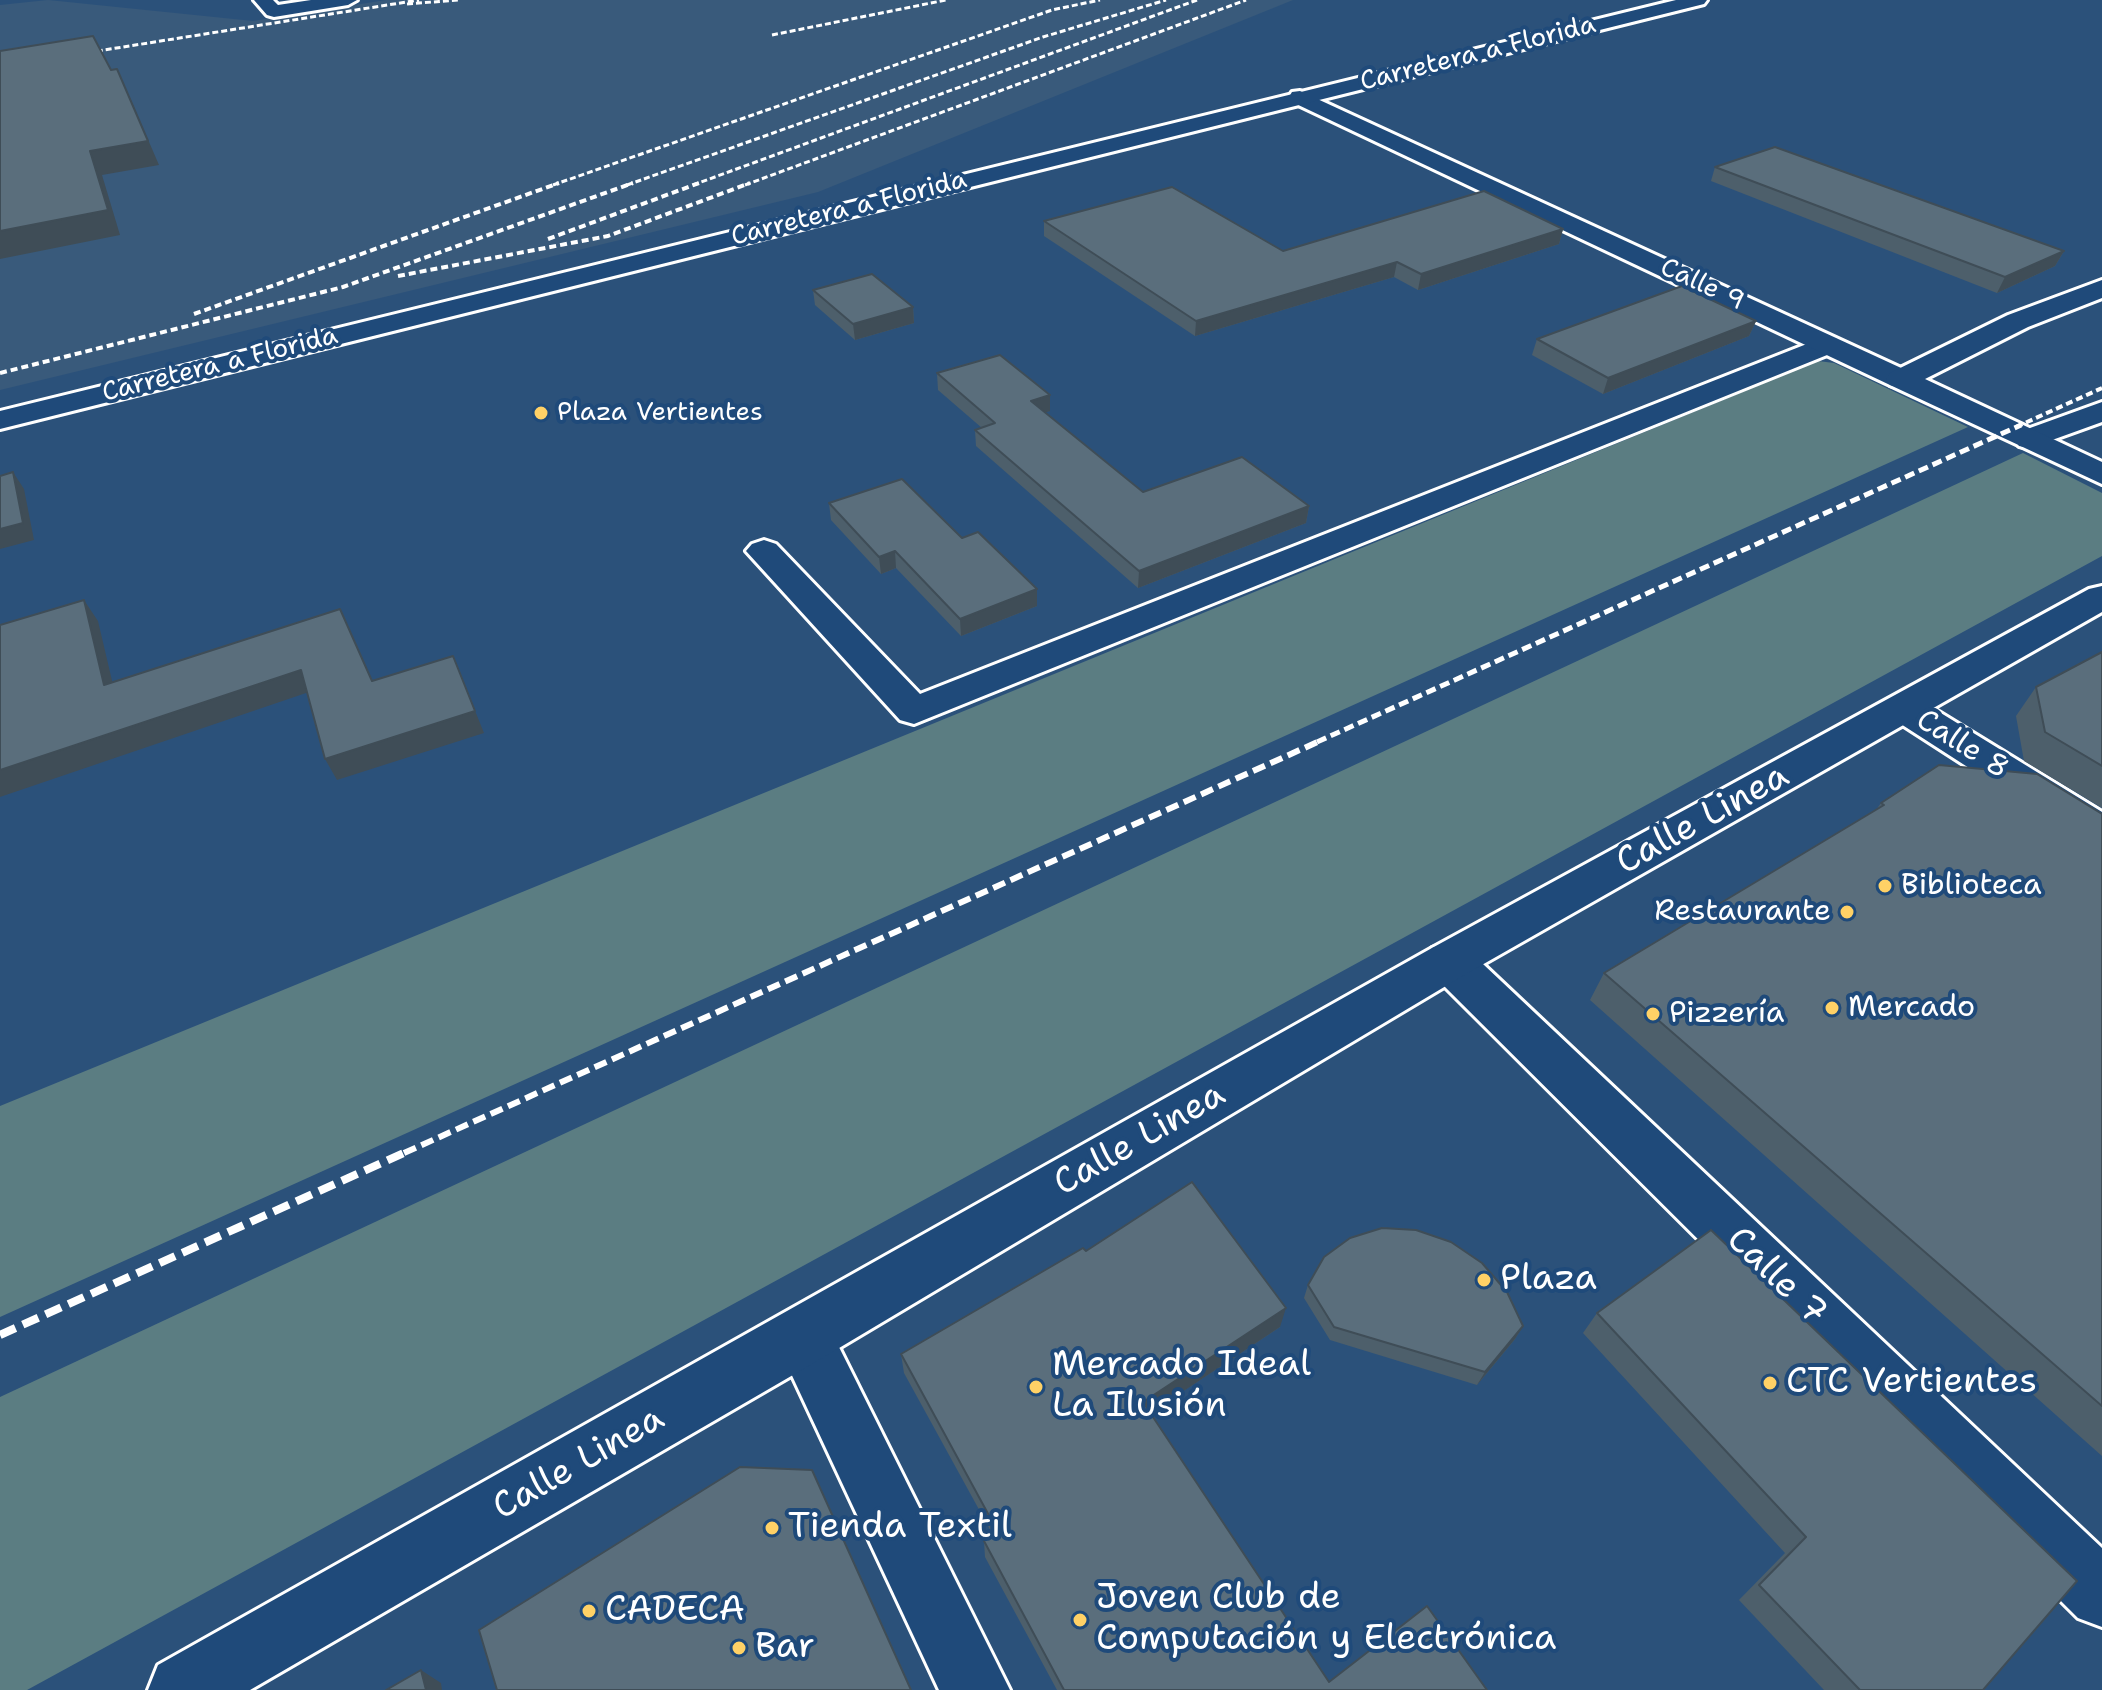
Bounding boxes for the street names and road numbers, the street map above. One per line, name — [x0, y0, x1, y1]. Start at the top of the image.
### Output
street label: Carretera a Florida — [1357, 10, 1599, 98]
street label: Carretera a Florida — [728, 165, 970, 253]
street label: Calle 9 — [1655, 252, 1749, 318]
street label: Carretera a Florida — [99, 321, 341, 409]
street label: Calle 8 — [1909, 703, 2015, 787]
street label: Calle Linea — [1609, 755, 1797, 885]
street label: Calle Linea — [1047, 1074, 1233, 1206]
street label: Calle 7 — [1717, 1219, 1835, 1335]
street label: Calle Linea — [486, 1398, 672, 1530]

